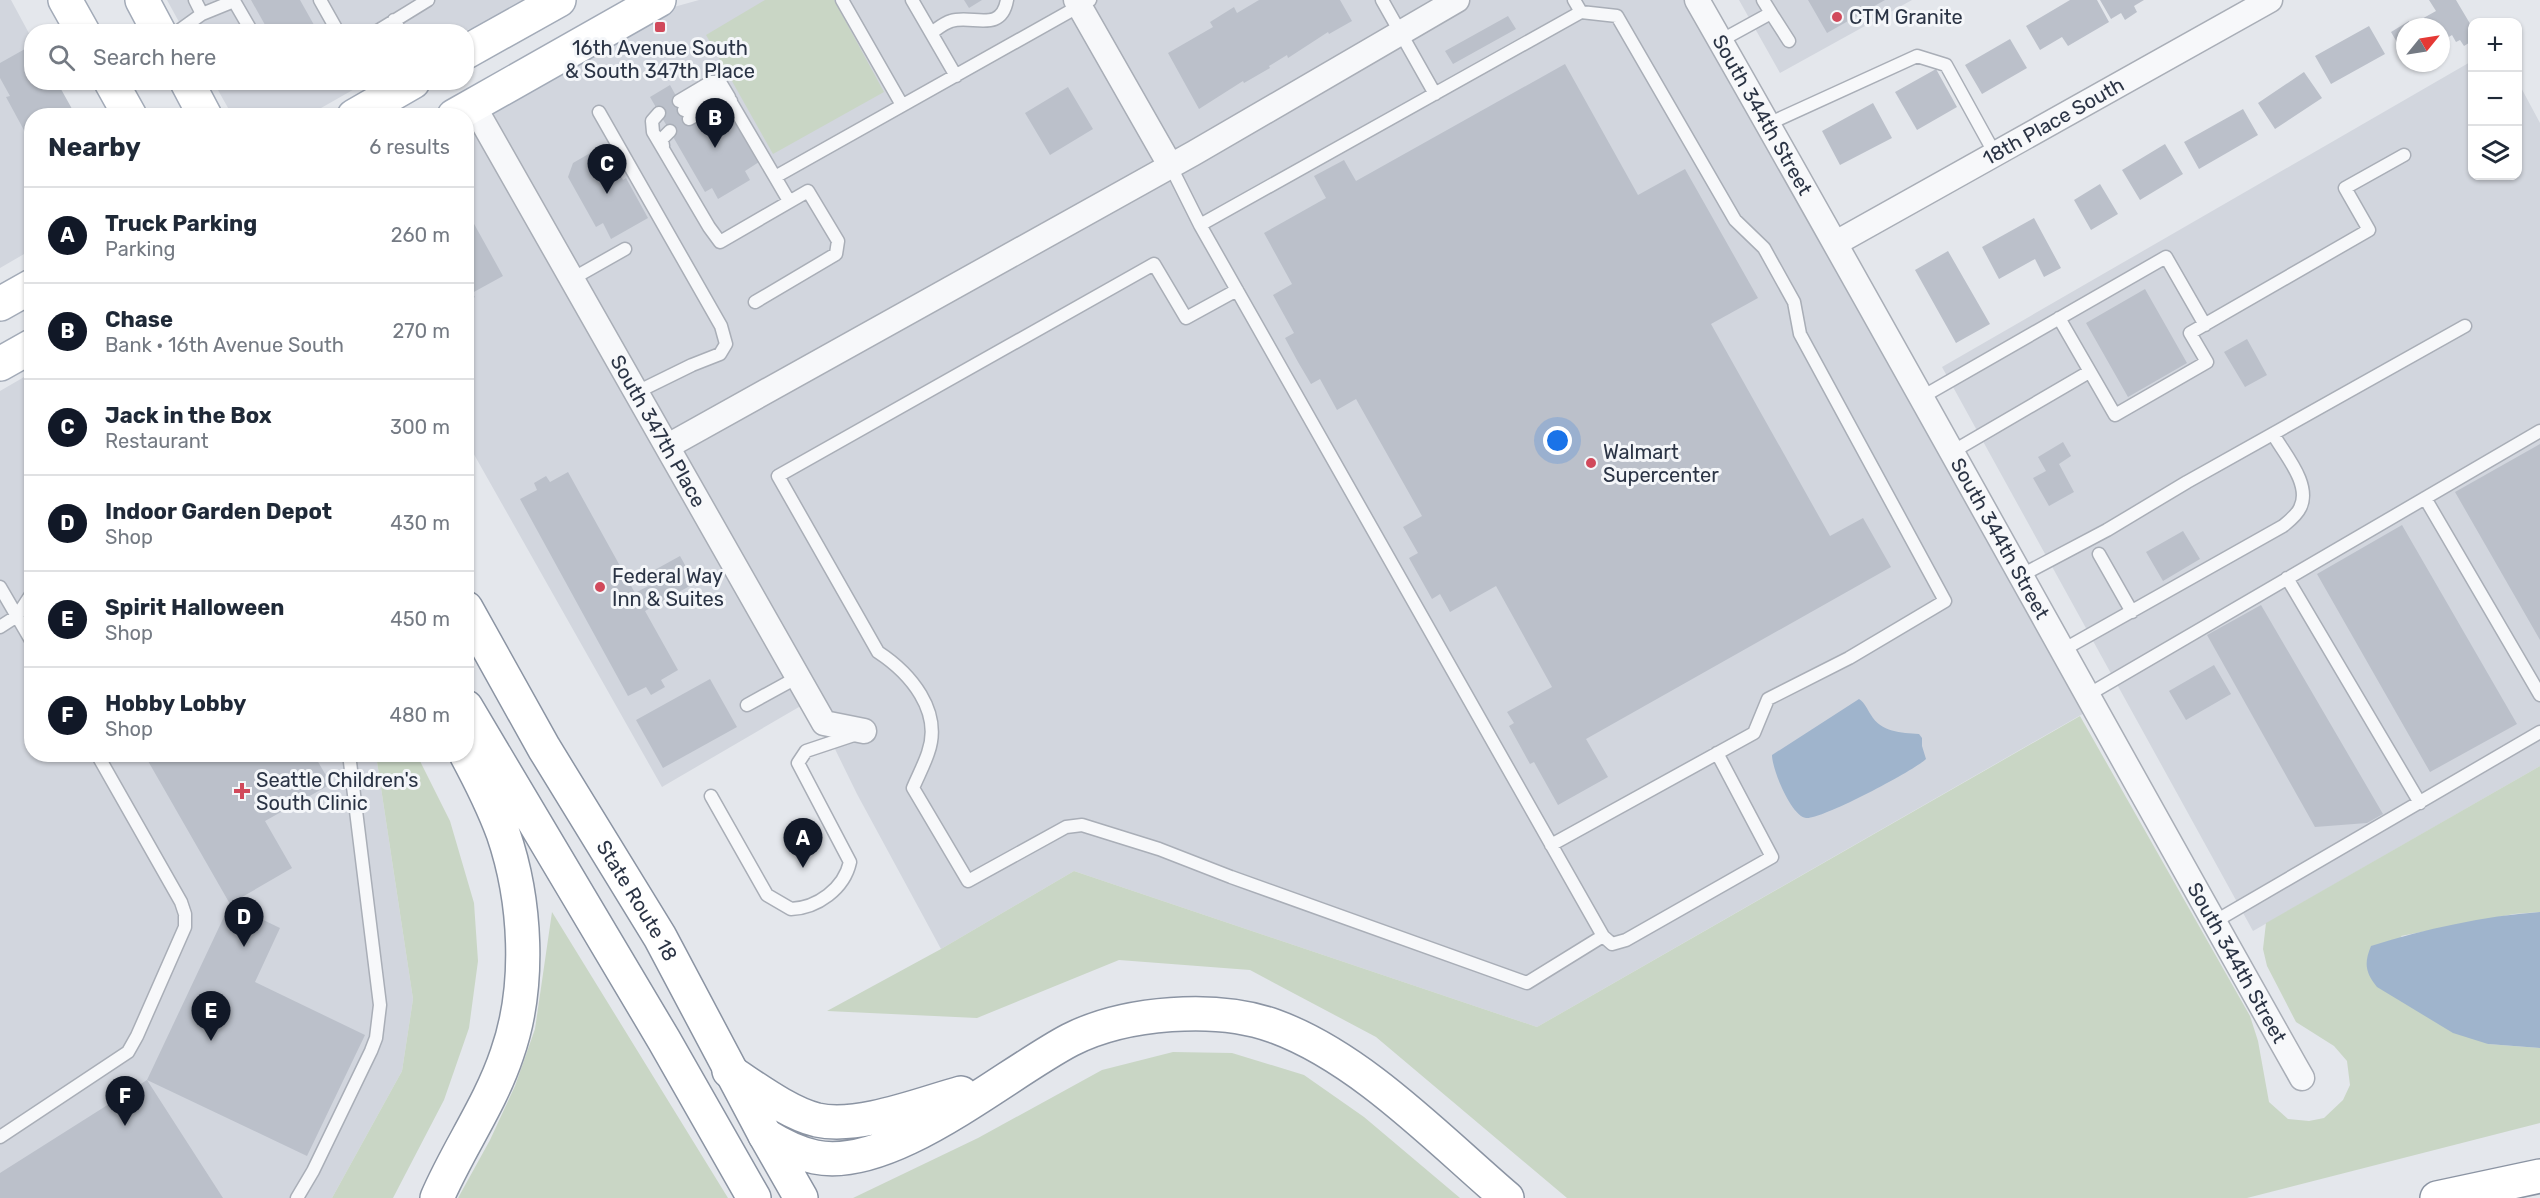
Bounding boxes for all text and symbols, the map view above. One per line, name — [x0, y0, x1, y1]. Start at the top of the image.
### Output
place label: CTM Granite — [1849, 5, 1963, 29]
marker: CTM Granite — [1830, 10, 1844, 24]
north arrow — [2396, 18, 2450, 72]
map controls — [2468, 18, 2522, 180]
button: + — [2468, 18, 2522, 72]
marker: 16th Avenue South & South 347th Place — [653, 20, 667, 34]
search box — [24, 24, 474, 90]
street label: South 344th Street — [1707, 30, 1817, 199]
place label: 16th Avenue South & South 347th Place — [565, 36, 755, 83]
icon: search — [45, 41, 78, 74]
text: Search here — [93, 44, 216, 71]
street label: 18th Place South — [1978, 72, 2128, 170]
button: − — [2468, 72, 2522, 126]
pin: B — [696, 98, 734, 148]
button: layers — [2468, 126, 2522, 180]
text: Nearby — [48, 132, 141, 163]
text: 6 results — [369, 135, 450, 159]
pin: C — [588, 144, 626, 194]
text: Truck Parking — [105, 210, 257, 237]
text: A — [60, 223, 75, 247]
text: 260 m — [391, 223, 450, 247]
text: Parking — [105, 237, 176, 261]
text: Chase — [105, 306, 173, 333]
text: B — [60, 319, 75, 343]
text: 270 m — [393, 319, 450, 343]
text: Bank · 16th Avenue South — [105, 333, 344, 357]
street label: South 347th Place — [605, 351, 711, 511]
text: Jack in the Box — [105, 402, 272, 429]
text: C — [60, 415, 75, 439]
text: 300 m — [390, 415, 450, 439]
your location — [1543, 426, 1572, 455]
text: Restaurant — [105, 429, 209, 453]
place label: Walmart Supercenter — [1603, 440, 1719, 487]
street label: South 344th Street — [1946, 454, 2055, 623]
marker: Walmart Supercenter — [1584, 456, 1598, 470]
text: Indoor Garden Depot — [105, 498, 332, 525]
text: D — [60, 511, 75, 535]
text: 430 m — [390, 511, 450, 535]
text: Shop — [105, 525, 153, 549]
place label: Federal Way Inn & Suites — [612, 564, 724, 611]
marker: Federal Way Inn & Suites — [593, 580, 607, 594]
text: Spirit Halloween — [105, 594, 284, 621]
text: E — [61, 607, 74, 631]
text: 450 m — [390, 607, 450, 631]
text: Shop — [105, 621, 153, 645]
text: Hobby Lobby — [105, 690, 246, 717]
text: F — [61, 703, 74, 727]
text: 480 m — [389, 703, 450, 727]
text: Shop — [105, 717, 153, 741]
place label: Seattle Children's South Clinic — [256, 768, 419, 815]
marker: Seattle Children's South Clinic — [233, 782, 251, 800]
pin: A — [784, 818, 822, 868]
street label: State Route 18 — [591, 836, 683, 965]
street label: South 344th Street — [2182, 878, 2292, 1048]
pin: D — [224, 898, 264, 947]
pin: E — [192, 992, 230, 1041]
pin: F — [106, 1076, 144, 1126]

